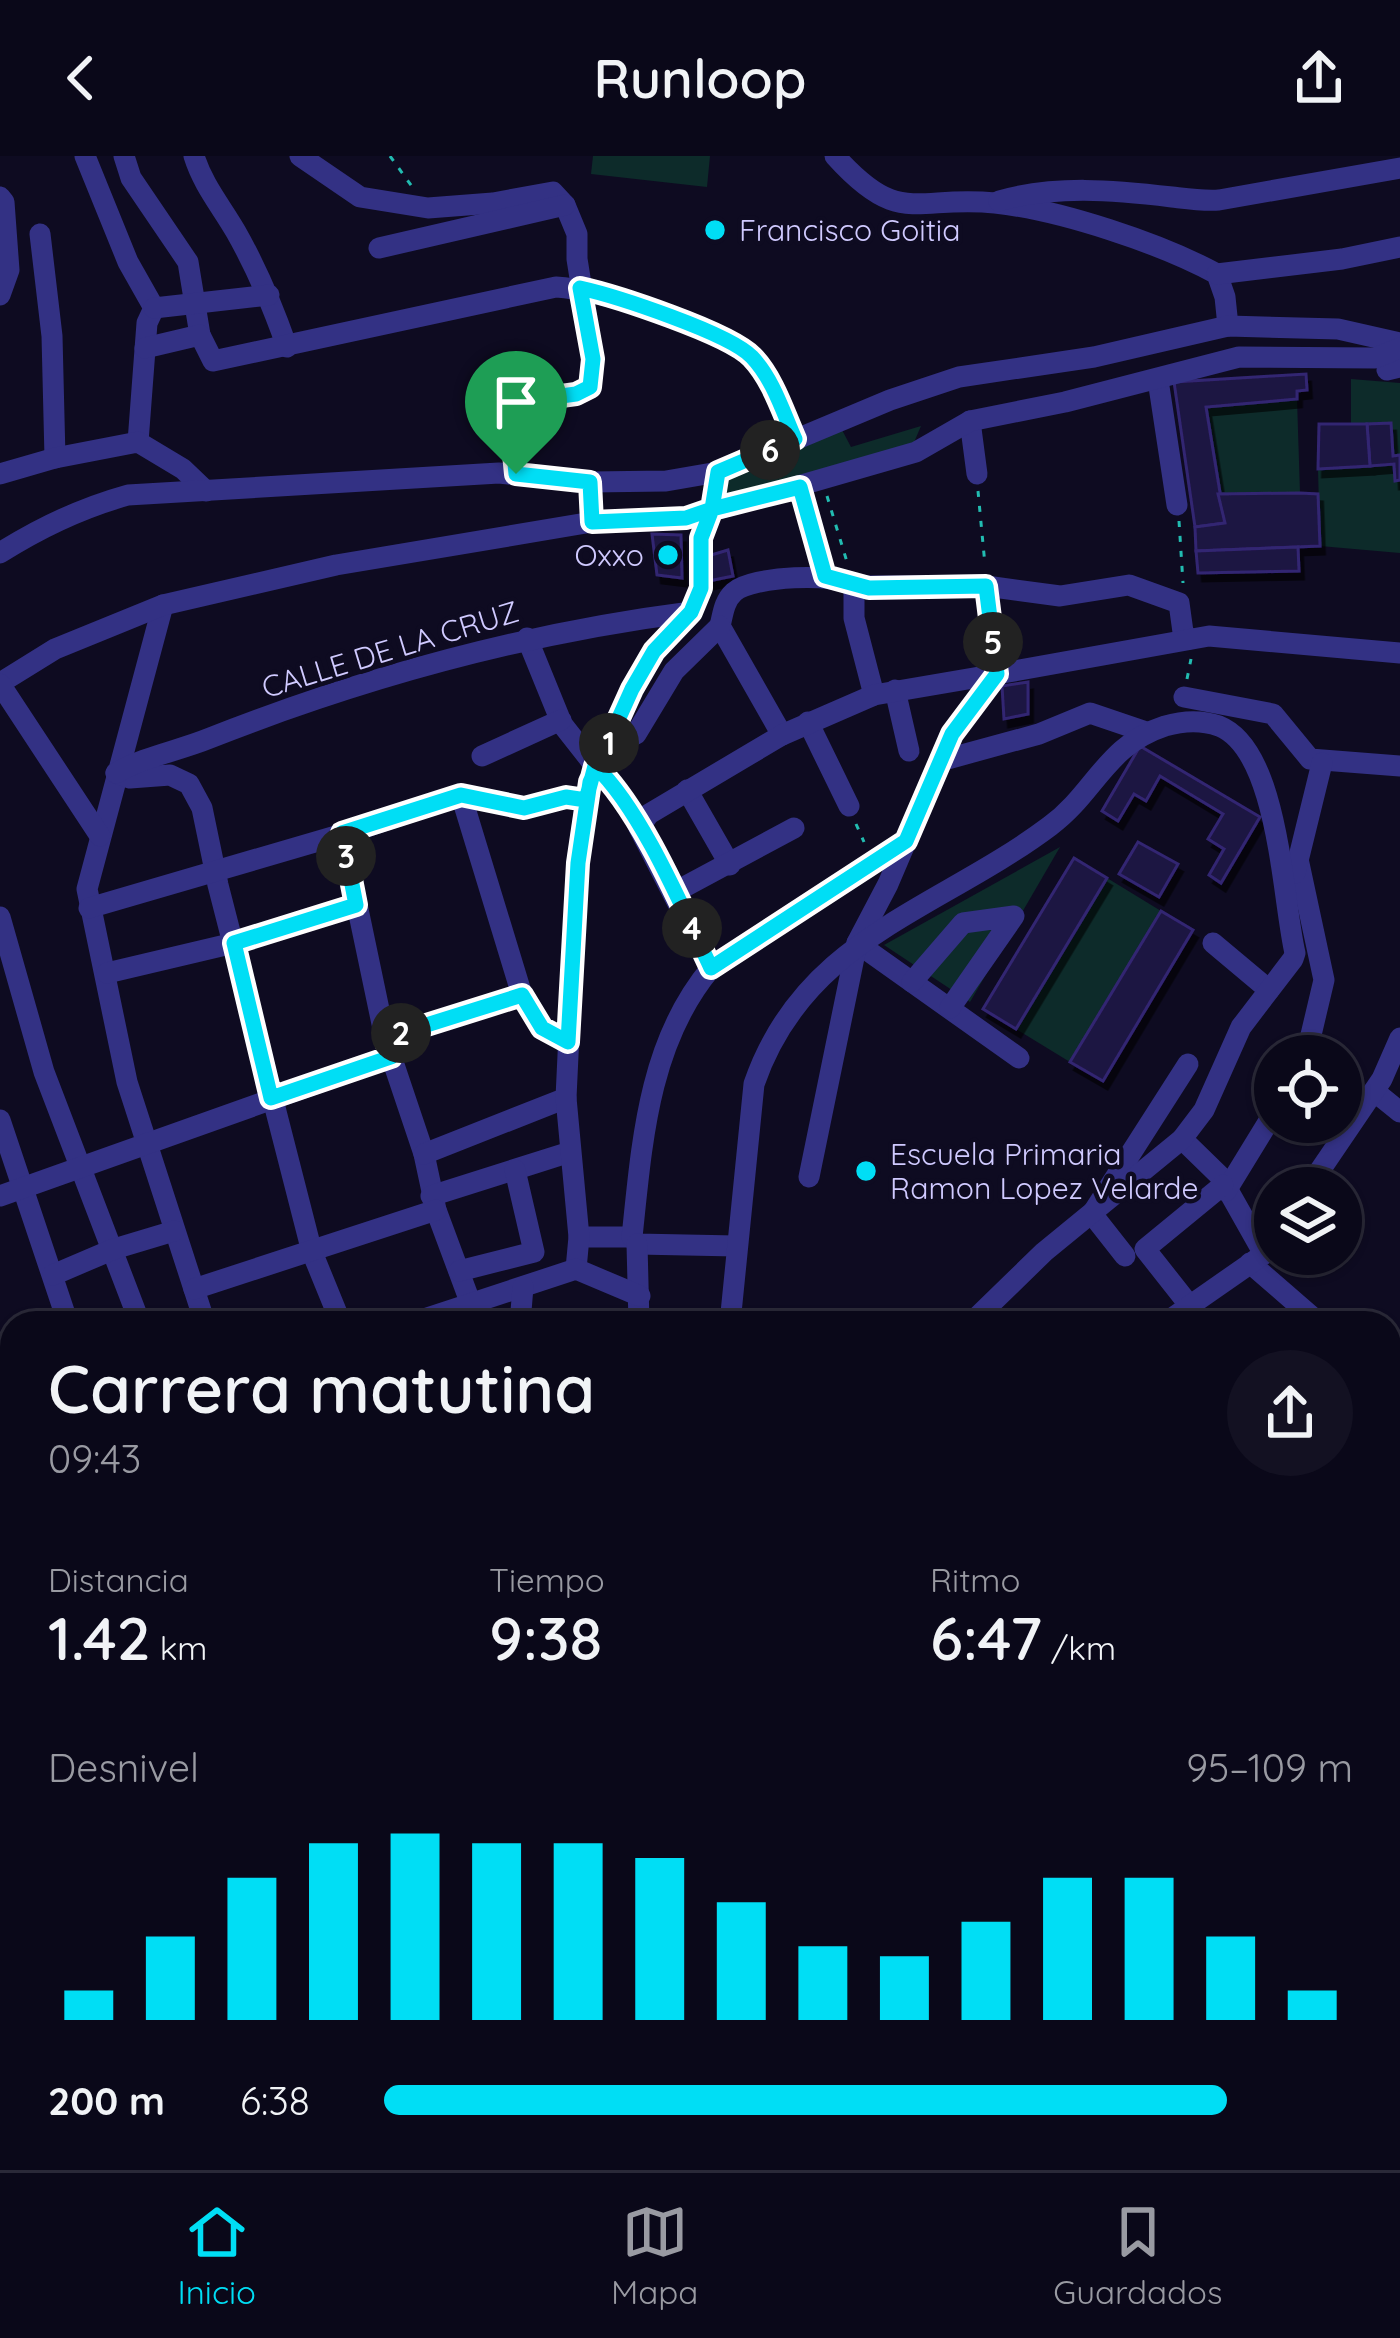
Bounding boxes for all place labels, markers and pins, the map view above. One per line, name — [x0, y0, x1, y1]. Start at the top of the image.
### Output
place label: Francisco Goitia — [739, 211, 960, 249]
marker: Francisco Goitia — [702, 217, 728, 243]
pin — [465, 351, 567, 474]
pin: 6 — [740, 420, 800, 480]
place label: Oxxo — [574, 536, 644, 574]
marker: Oxxo — [655, 542, 681, 568]
pin: 5 — [963, 612, 1023, 672]
pin: 1 — [579, 713, 639, 773]
pin: 3 — [316, 826, 376, 886]
pin: 4 — [662, 898, 722, 958]
pin: 2 — [371, 1003, 431, 1063]
place label: Escuela Primaria Ramon Lopez Velarde — [890, 1135, 1199, 1207]
marker: Escuela Primaria Ramon Lopez Velarde — [853, 1158, 879, 1184]

